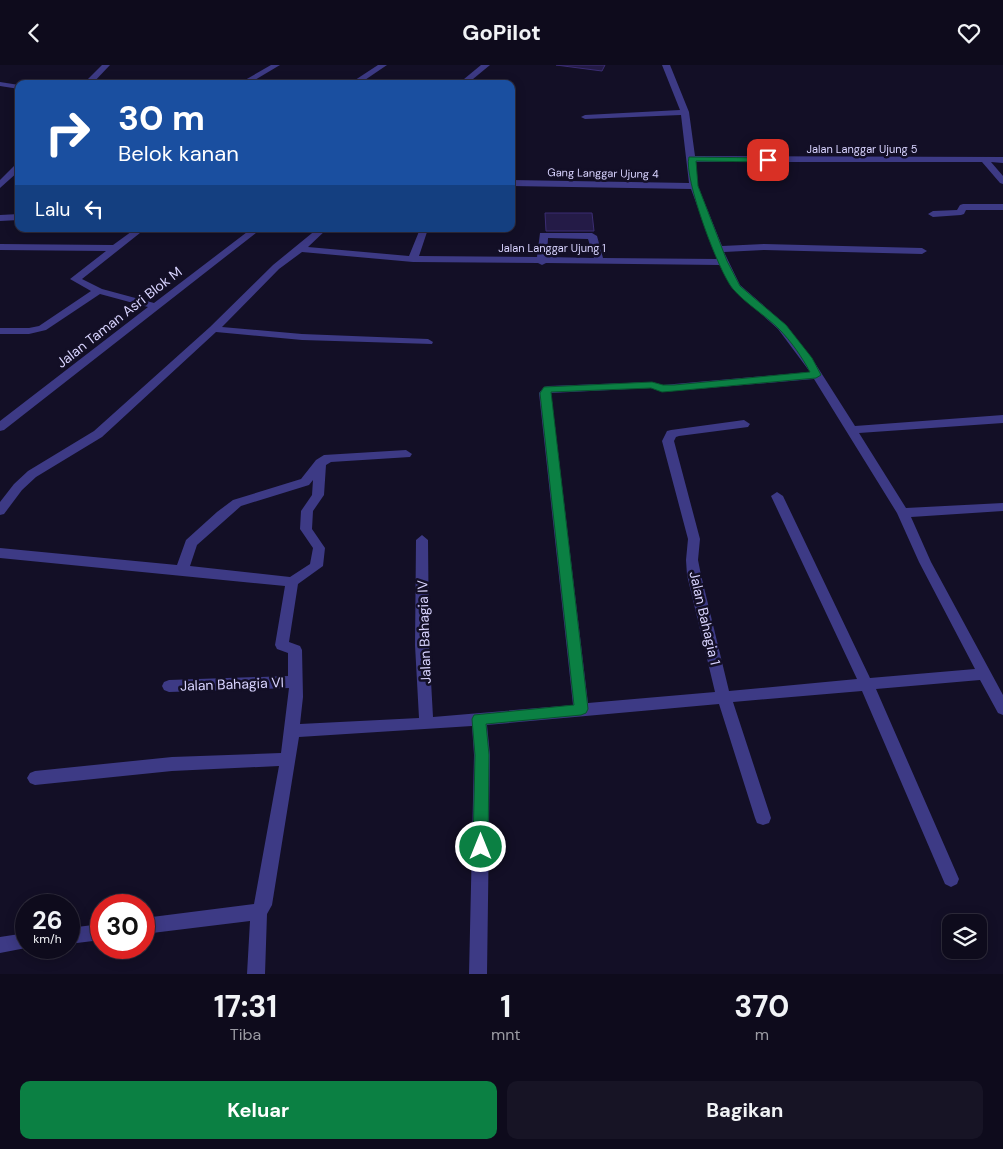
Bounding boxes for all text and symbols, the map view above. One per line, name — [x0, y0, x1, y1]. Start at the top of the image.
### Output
text: GoPilot — [462, 18, 541, 47]
icon: back — [20, 19, 48, 47]
icon: heart — [955, 19, 983, 47]
text: 30 m — [118, 95, 205, 141]
icon: right — [35, 100, 100, 165]
text: Belok kanan — [118, 139, 239, 168]
pin — [747, 139, 789, 181]
street label: Jalan Langgar Ujung 5 — [807, 142, 918, 156]
icon: arrive — [754, 146, 782, 174]
street label: Gang Langgar Ujung 4 — [547, 165, 659, 181]
icon: left — [80, 195, 108, 223]
text: Lalu — [35, 197, 70, 222]
street label: Jalan Langgar Ujung 1 — [498, 241, 606, 255]
street label: Jalan Taman Asri Blok M — [53, 262, 185, 372]
street label: Jalan Bahagia 1 — [685, 569, 725, 667]
street label: Jalan Bahagia IV — [413, 579, 435, 684]
street label: Jalan Bahagia VI — [180, 673, 284, 695]
position arrow — [454, 820, 506, 872]
speed limit sign: 30 — [90, 894, 155, 959]
text: 26 — [32, 904, 63, 937]
map controls — [942, 914, 987, 959]
button: layers — [942, 914, 987, 959]
text: km/h — [33, 931, 62, 947]
text: 17:31 — [214, 987, 277, 1026]
text: 1 — [500, 987, 511, 1026]
text: 370 — [734, 987, 789, 1026]
text: Tiba — [230, 1024, 261, 1045]
text: mnt — [491, 1024, 521, 1045]
text: m — [755, 1024, 769, 1045]
button: Keluar — [20, 1081, 497, 1139]
button: Bagikan — [507, 1081, 983, 1139]

